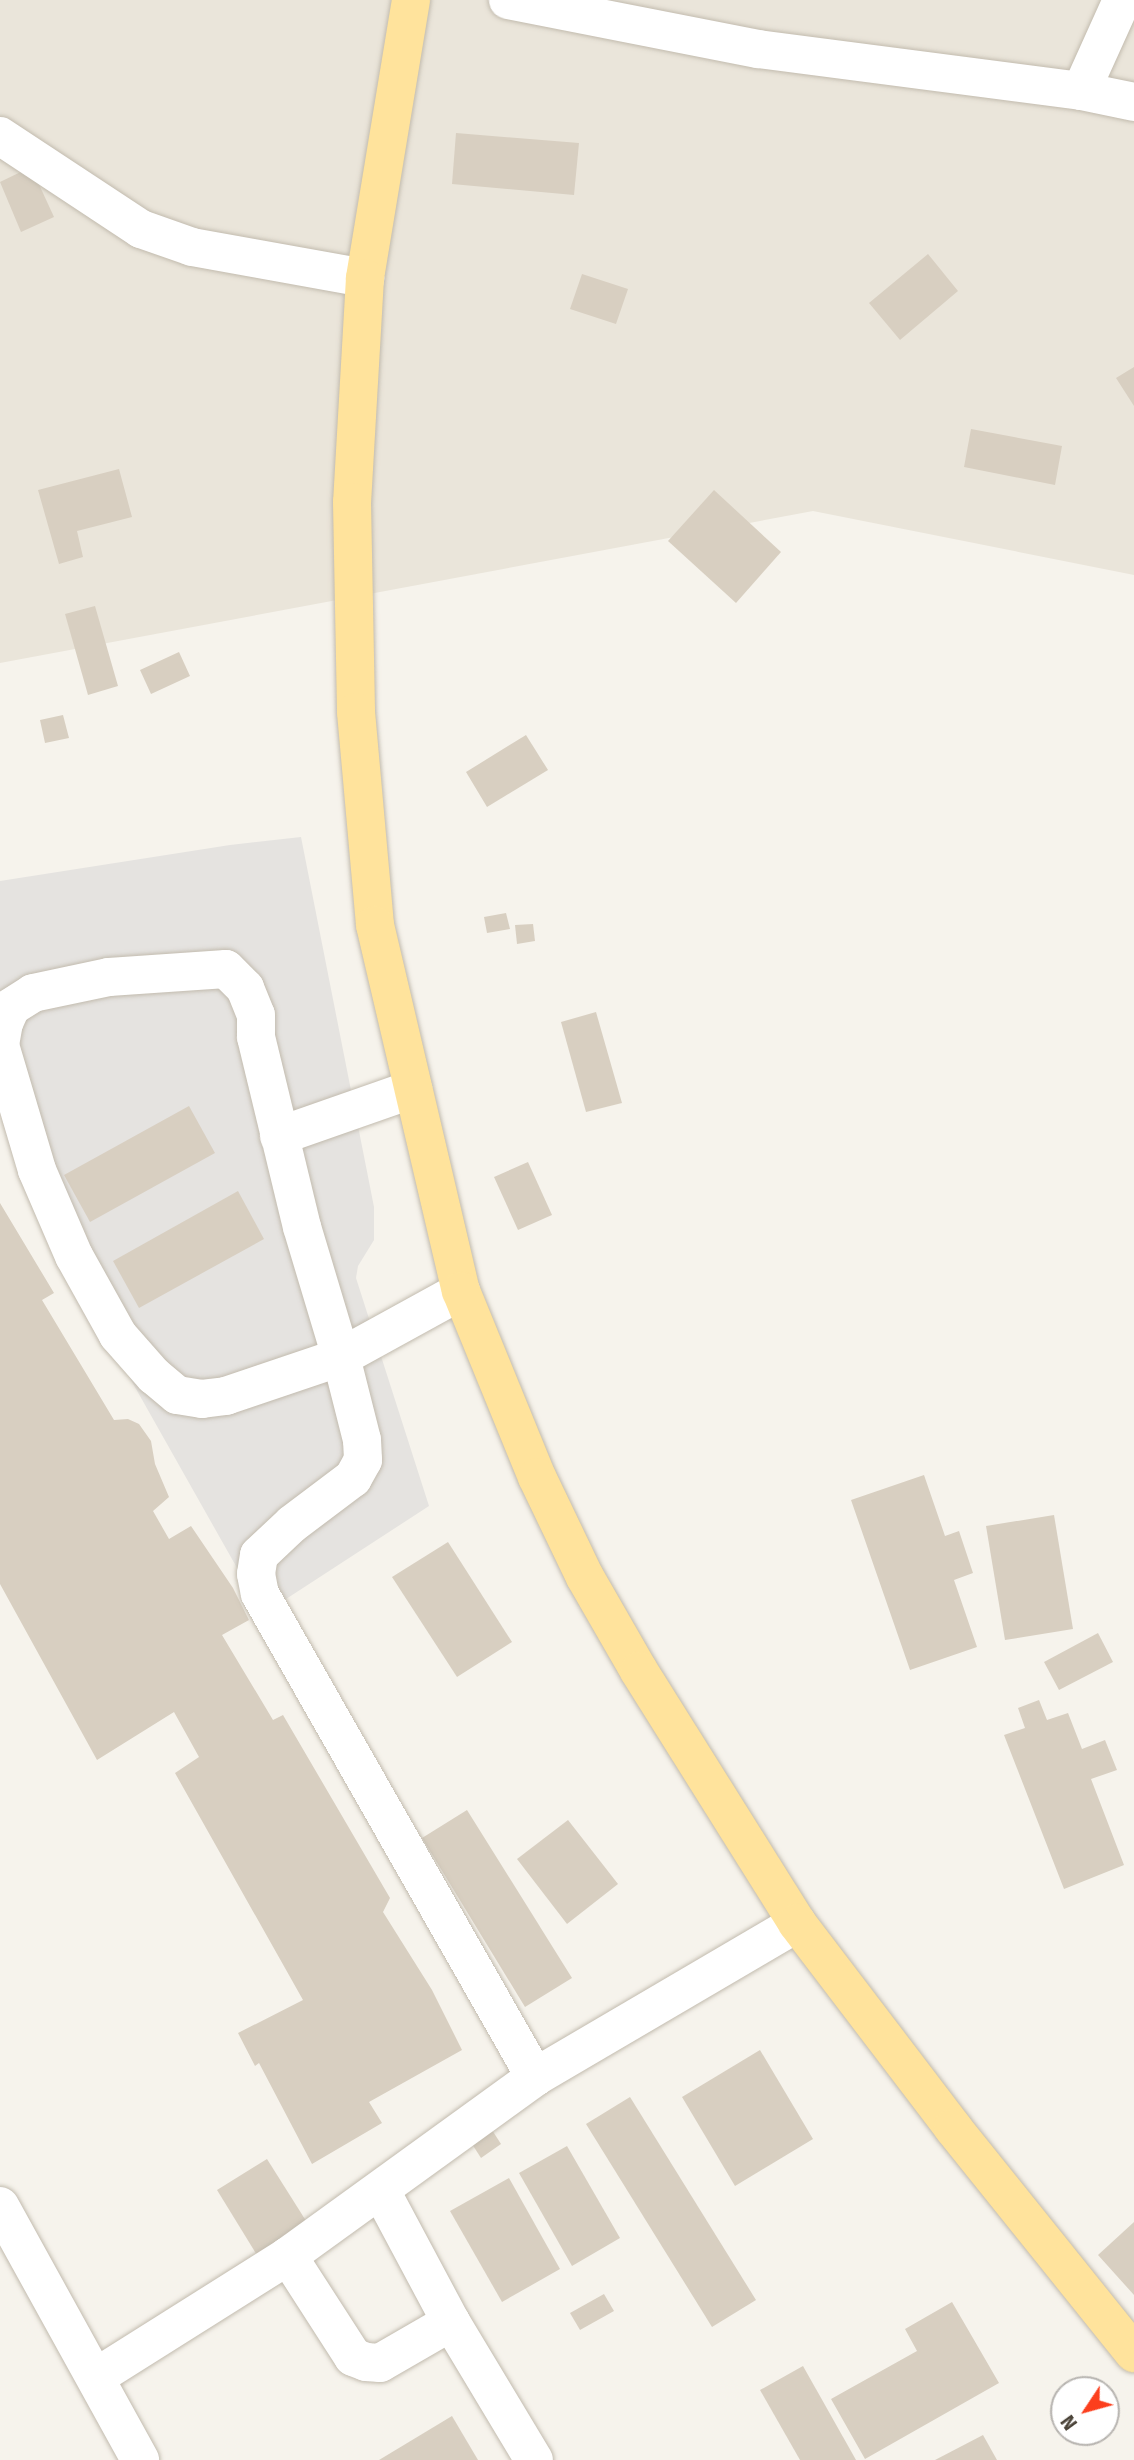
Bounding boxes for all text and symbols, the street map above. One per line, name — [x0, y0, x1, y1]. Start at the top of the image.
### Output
north arrow — [1050, 2376, 1120, 2446]
text: N — [1056, 2411, 1082, 2434]

